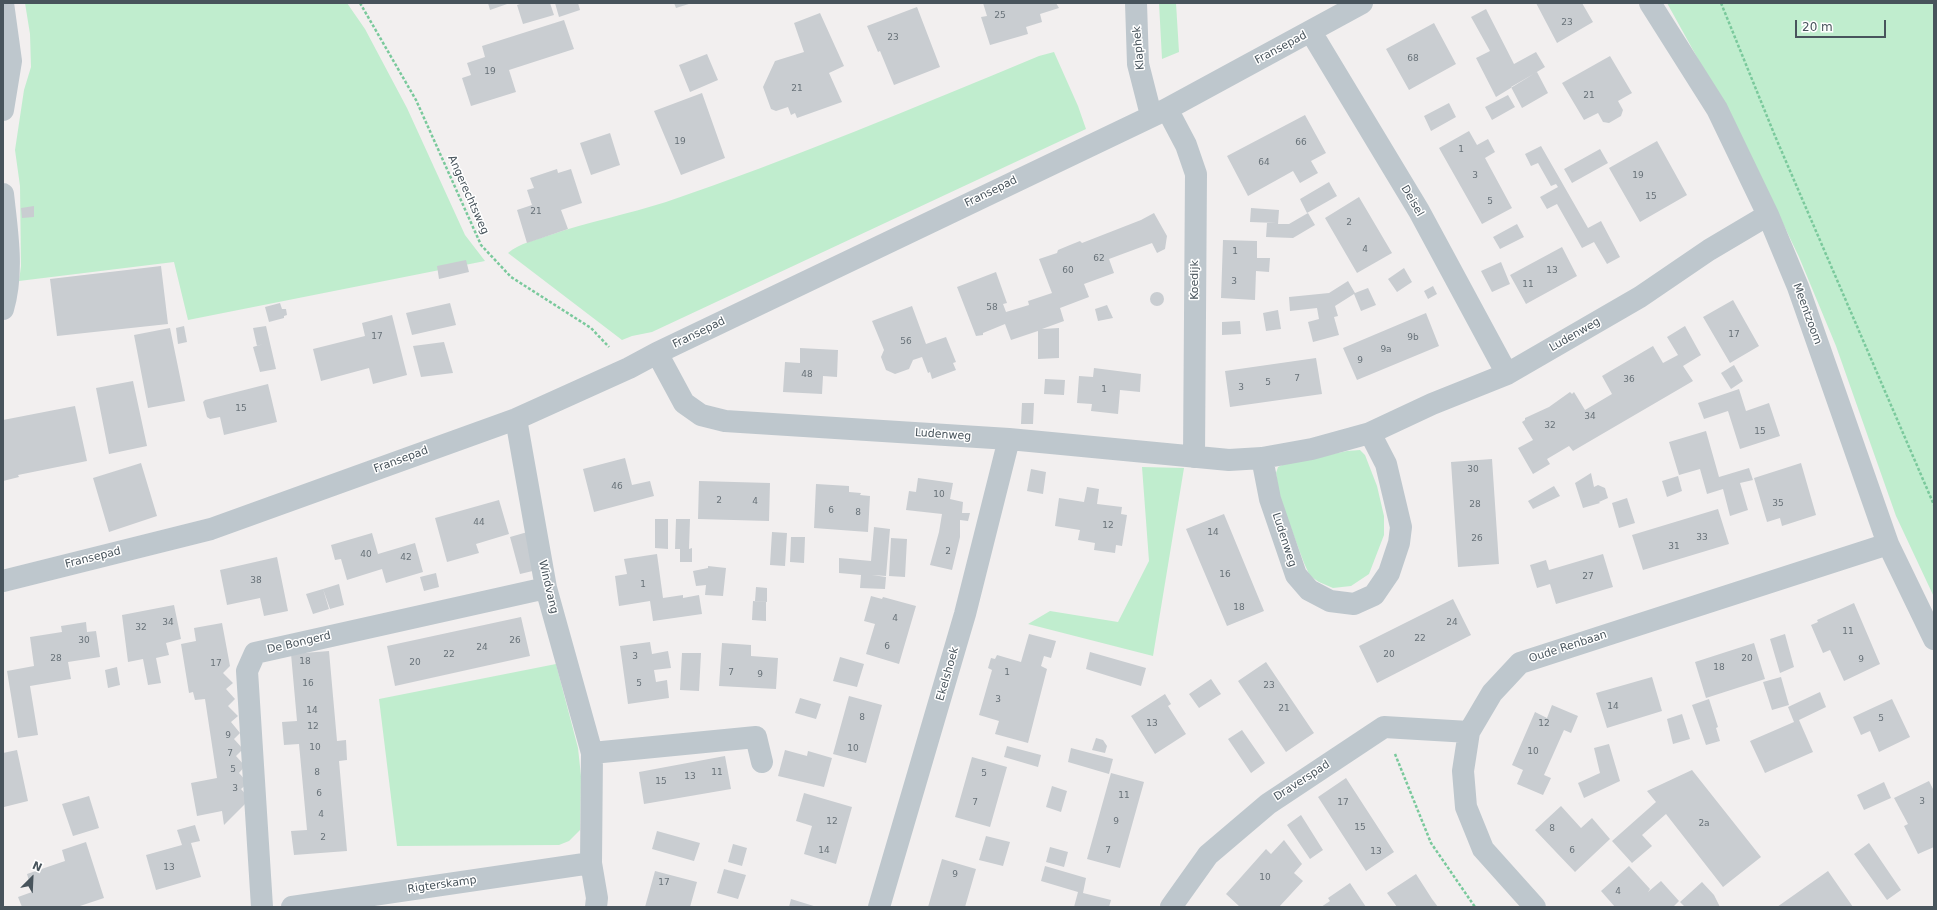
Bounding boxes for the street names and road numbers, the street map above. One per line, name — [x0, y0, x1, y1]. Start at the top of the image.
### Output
street label: Klaphek — [1131, 25, 1147, 71]
street label: Fransepad — [1253, 29, 1309, 67]
street label: Angerechtsweg — [445, 153, 491, 237]
street label: Fransepad — [963, 174, 1019, 210]
street label: Deisel — [1398, 183, 1426, 219]
street label: Koedijk — [1188, 260, 1202, 300]
street label: Meentzoom — [1790, 282, 1824, 346]
street label: Fransepad — [671, 315, 727, 351]
street label: Ludenweg — [1547, 315, 1603, 355]
street label: Ludenweg — [914, 426, 972, 444]
street label: Fransepad — [372, 444, 430, 476]
street label: Ludenweg — [1269, 511, 1299, 569]
street label: Fransepad — [64, 545, 122, 571]
street label: Windvang — [535, 559, 561, 615]
street label: Oude Renbaan — [1527, 628, 1609, 666]
street label: De Bongerd — [266, 629, 332, 657]
street label: Ekelshoek — [934, 646, 962, 702]
street label: Draverspad — [1272, 758, 1332, 804]
street label: Rigterskamp — [407, 874, 477, 896]

